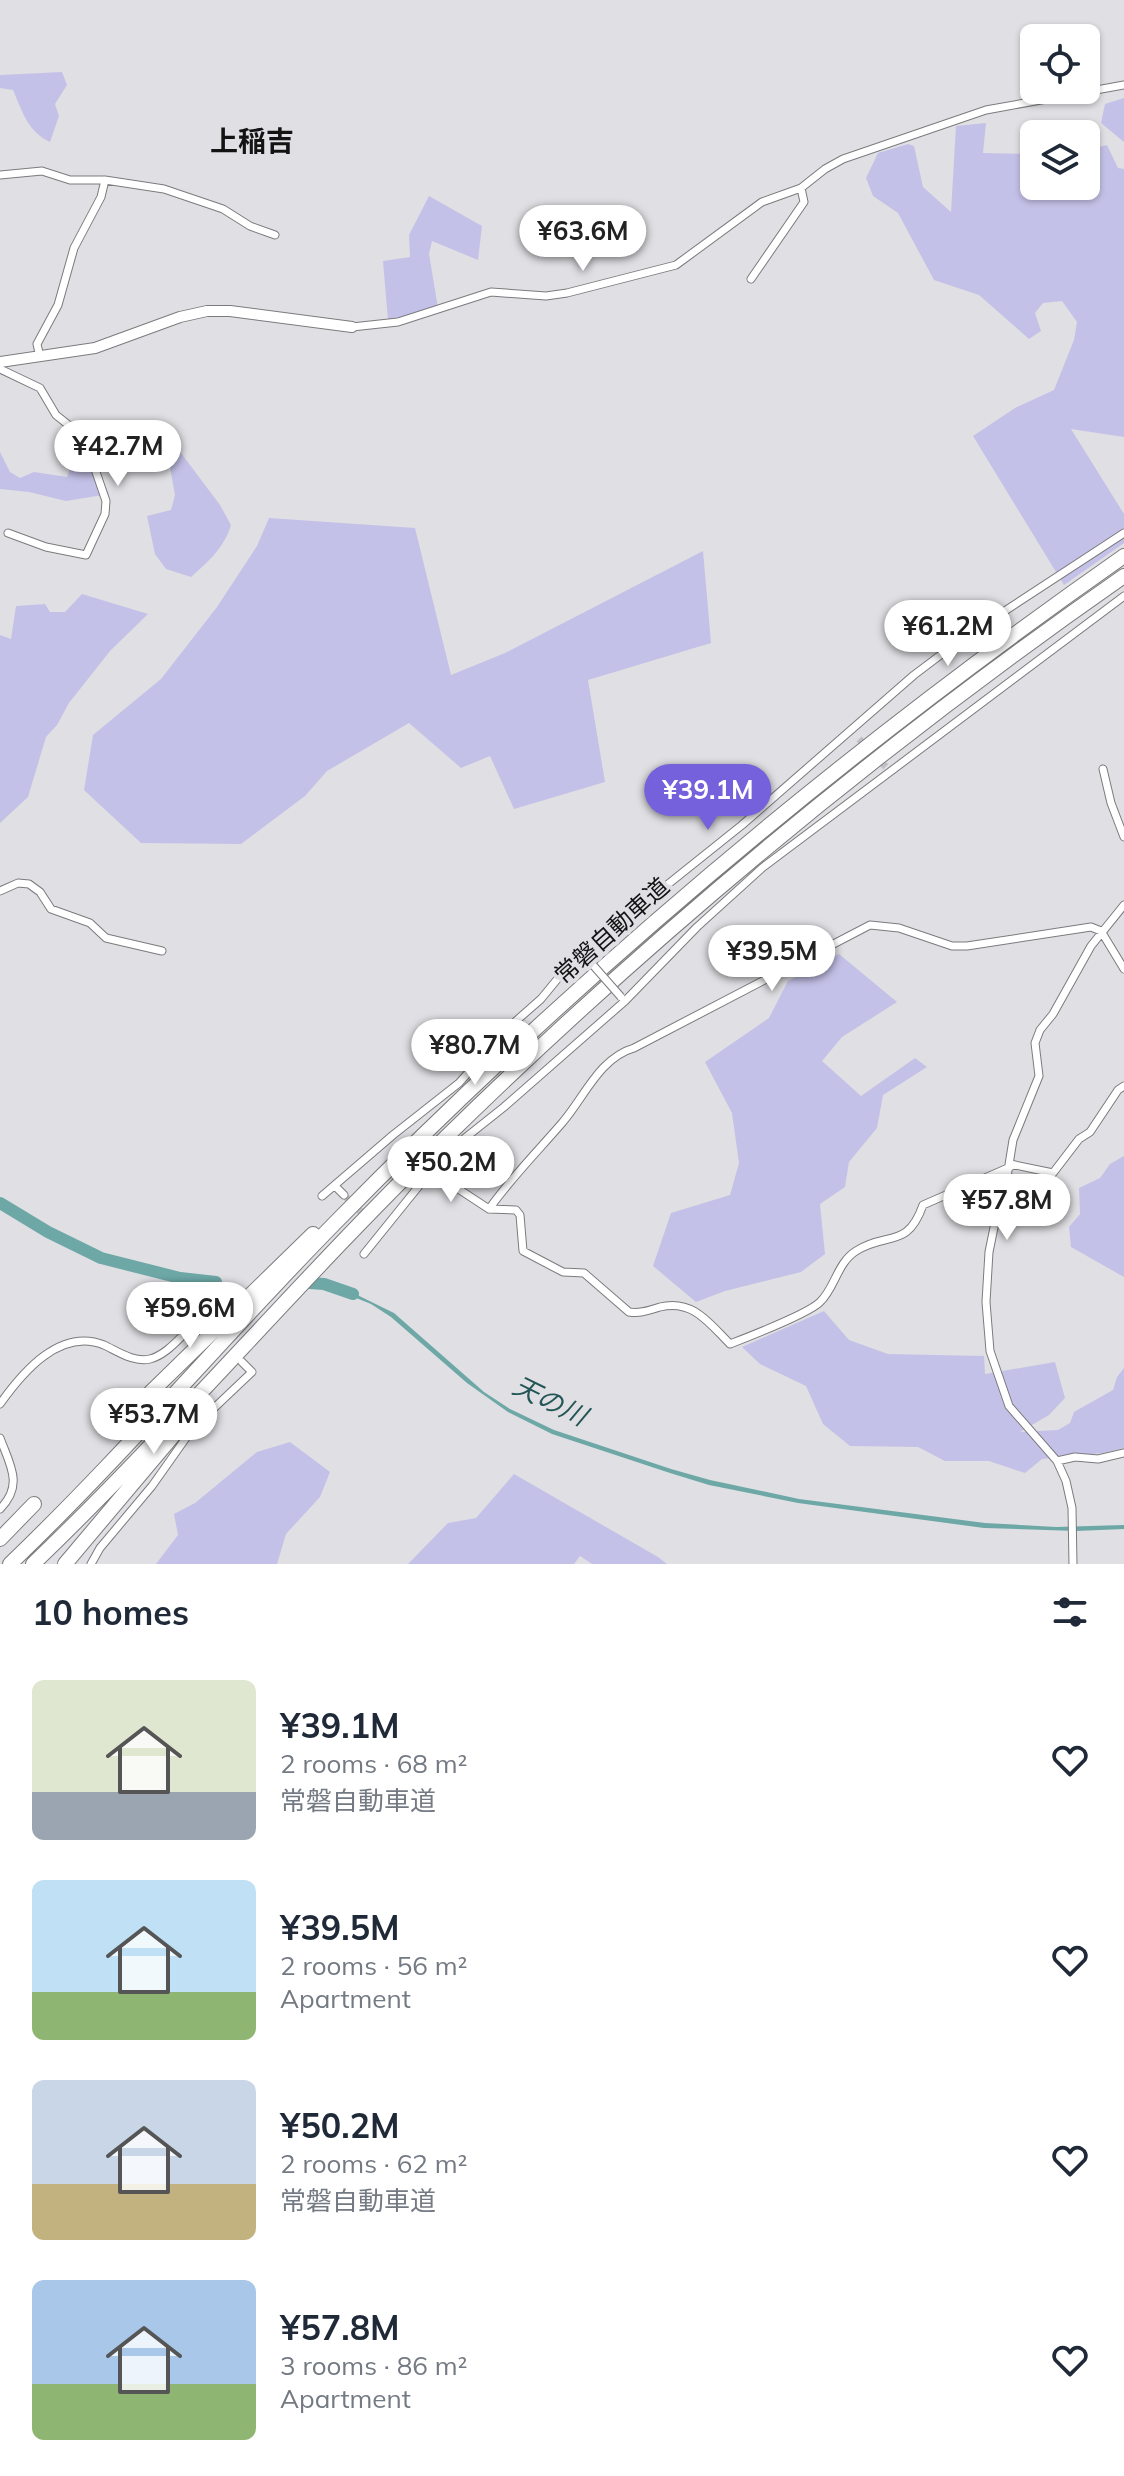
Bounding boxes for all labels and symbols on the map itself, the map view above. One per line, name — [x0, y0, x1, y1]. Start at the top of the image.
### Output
district label: 上稲吉 — [210, 123, 294, 158]
pin: ¥63.6M — [518, 205, 648, 273]
pin: ¥42.7M — [53, 420, 183, 488]
pin: ¥61.2M — [883, 600, 1013, 668]
pin: ¥39.1M — [643, 764, 773, 832]
street label: 常磐自動車道 — [548, 871, 675, 990]
pin: ¥39.5M — [707, 925, 837, 993]
pin: ¥80.7M — [410, 1019, 540, 1087]
pin: ¥50.2M — [386, 1136, 516, 1204]
pin: ¥57.8M — [942, 1174, 1072, 1242]
pin: ¥59.6M — [125, 1282, 255, 1350]
water label: 天の川 — [508, 1369, 595, 1434]
pin: ¥53.7M — [89, 1388, 219, 1456]

